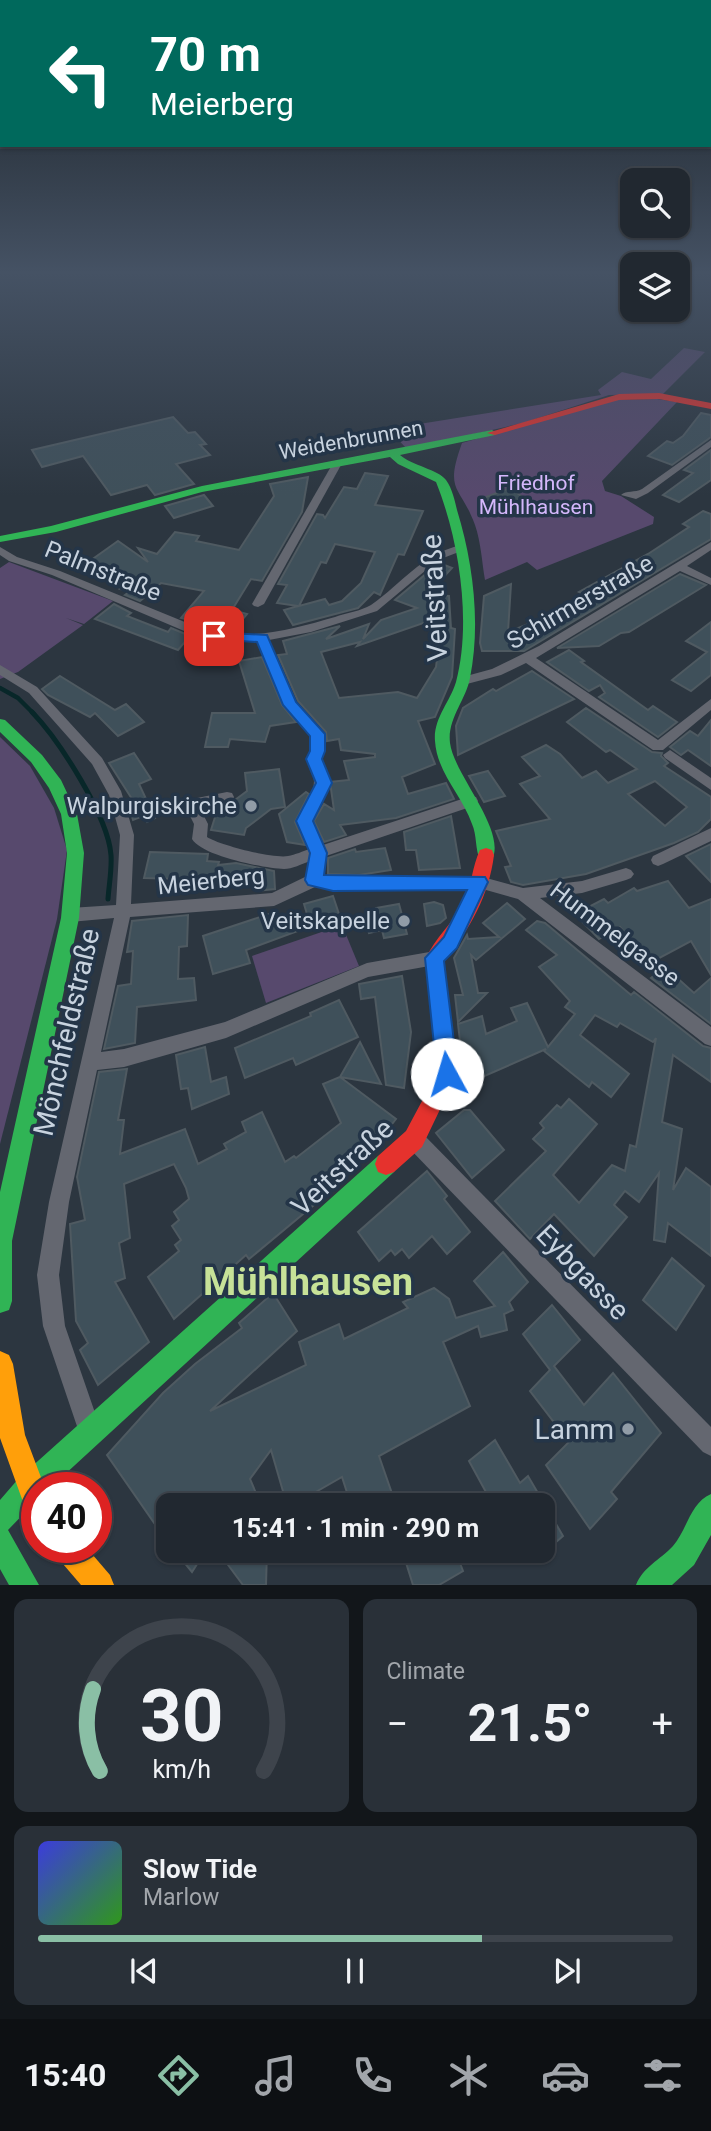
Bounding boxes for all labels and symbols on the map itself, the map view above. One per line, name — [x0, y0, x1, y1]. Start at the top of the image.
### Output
street label: Weidenbrunnen — [277, 416, 425, 464]
park label: Friedhof Mühlhausen — [479, 471, 593, 519]
street label: Veitstraße — [415, 534, 454, 662]
street label: Palmstraße — [41, 535, 165, 607]
street label: Schirmerstraße — [502, 549, 658, 655]
pin — [184, 606, 244, 666]
place label: Walpurgiskirche — [66, 792, 237, 820]
marker: Walpurgiskirche — [243, 798, 259, 814]
street label: Meierberg — [156, 861, 266, 901]
street label: Hummelgasse — [545, 876, 685, 992]
place label: Veitskapelle — [261, 907, 390, 935]
marker: Veitskapelle — [396, 913, 412, 929]
street label: Mönchfeldstraße — [27, 925, 106, 1139]
position arrow — [410, 1037, 484, 1111]
street label: Veitstraße — [285, 1112, 400, 1223]
street label: Eybgasse — [529, 1218, 636, 1327]
district label: Mühlhausen — [203, 1260, 413, 1304]
place label: Lamm — [535, 1413, 614, 1446]
marker: Lamm — [620, 1421, 636, 1437]
speed limit sign: 40 — [21, 1472, 112, 1563]

